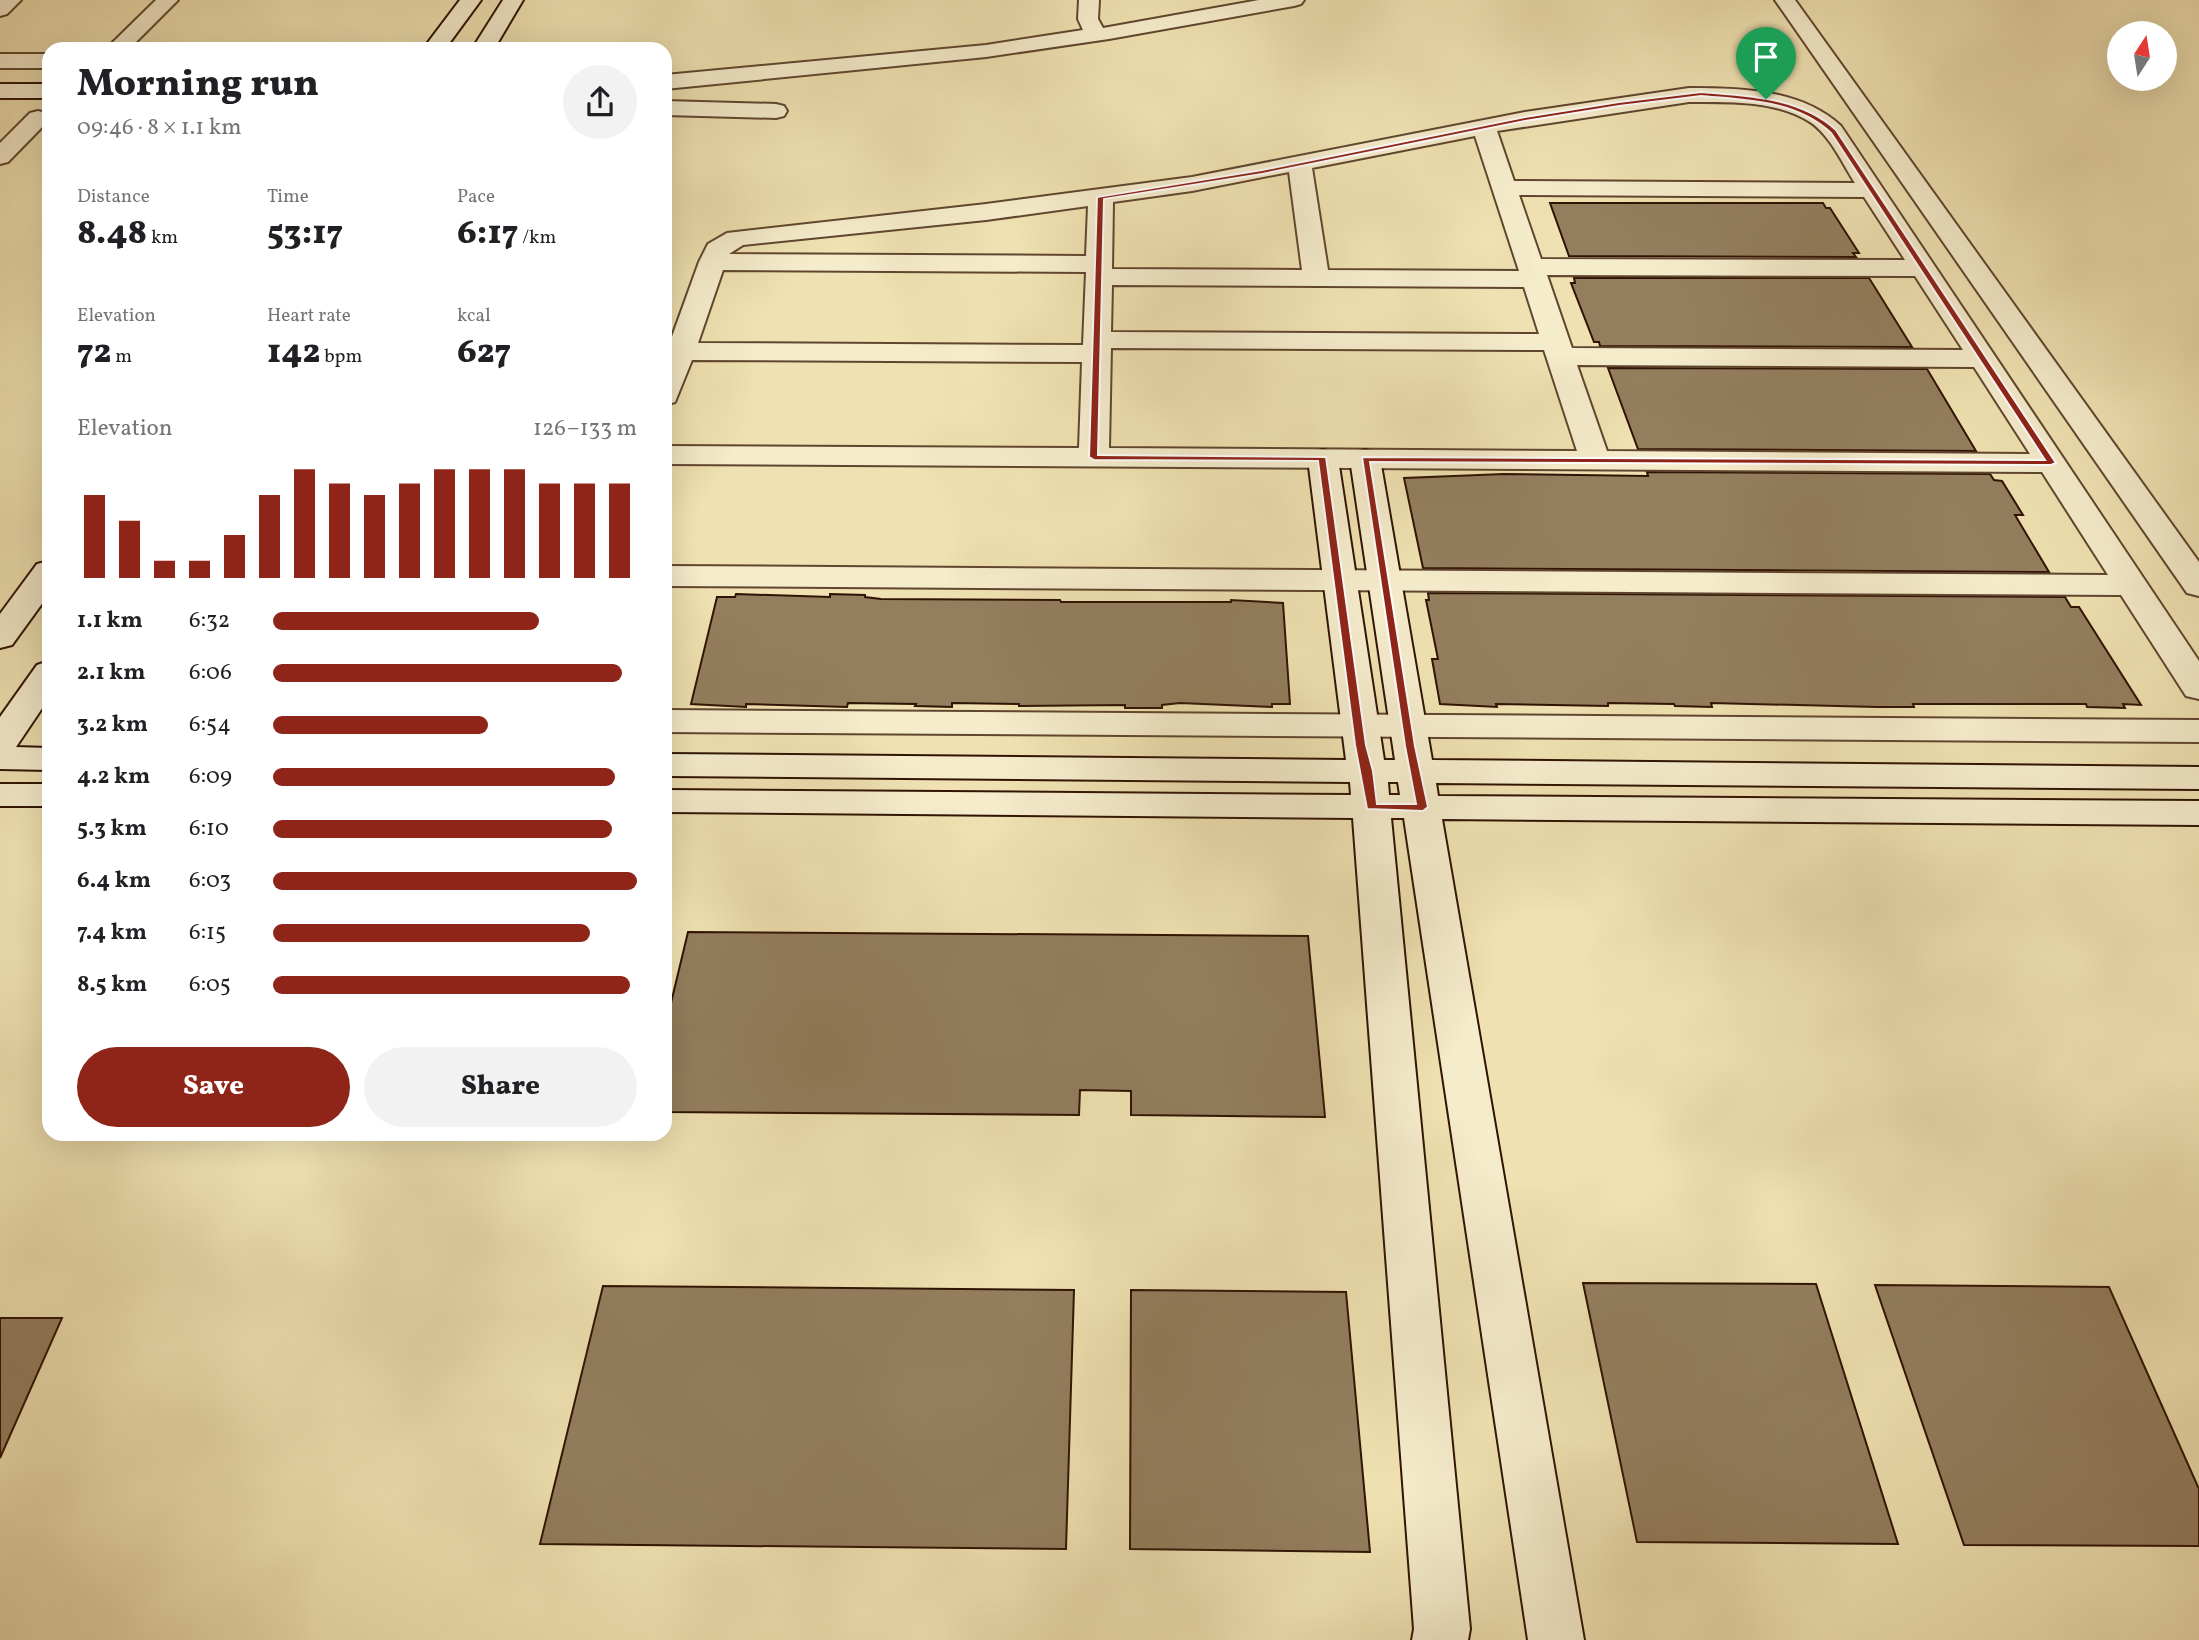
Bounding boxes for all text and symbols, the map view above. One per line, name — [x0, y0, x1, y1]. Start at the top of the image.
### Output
north arrow — [2107, 21, 2177, 91]
map controls — [2107, 21, 2177, 91]
pin — [1736, 27, 1796, 99]
icon: arrive — [1747, 38, 1785, 76]
text: Morning run — [77, 59, 319, 112]
button: share — [563, 65, 637, 139]
text: 09:46 · 8 × 1.1 km — [77, 112, 242, 144]
text: Distance — [77, 184, 150, 210]
text: Time — [267, 184, 309, 210]
text: Pace — [457, 184, 495, 210]
text: 8.48 — [77, 210, 147, 258]
text: 53:17 — [267, 210, 343, 258]
text: 6:17 — [457, 210, 518, 258]
text: km — [147, 225, 178, 251]
text: /km — [518, 225, 556, 251]
text: Elevation — [77, 303, 156, 329]
text: Heart rate — [267, 303, 351, 329]
text: kcal — [457, 303, 491, 329]
text: 72 — [77, 329, 111, 377]
text: 142 — [267, 329, 320, 377]
text: 627 — [457, 329, 511, 377]
text: m — [111, 344, 132, 370]
text: bpm — [320, 344, 362, 370]
text: Elevation — [77, 413, 173, 445]
text: 126–133 m — [533, 413, 637, 445]
text: 1.1 km — [77, 605, 143, 637]
text: 6:32 — [189, 605, 230, 637]
text: 2.1 km — [77, 657, 146, 689]
text: 6:06 — [189, 657, 232, 689]
text: 3.2 km — [77, 709, 148, 741]
text: 6:54 — [189, 709, 231, 741]
text: 4.2 km — [77, 761, 150, 793]
text: 6:09 — [189, 761, 232, 793]
text: 5.3 km — [77, 813, 147, 845]
text: 6:10 — [189, 813, 229, 845]
text: 6.4 km — [77, 865, 151, 897]
text: 6:03 — [189, 865, 231, 897]
text: 7.4 km — [77, 917, 147, 949]
text: 6:15 — [189, 917, 226, 949]
text: 8.5 km — [77, 969, 147, 1001]
text: 6:05 — [189, 969, 231, 1001]
button: Save — [77, 1047, 350, 1127]
button: Share — [364, 1047, 637, 1127]

